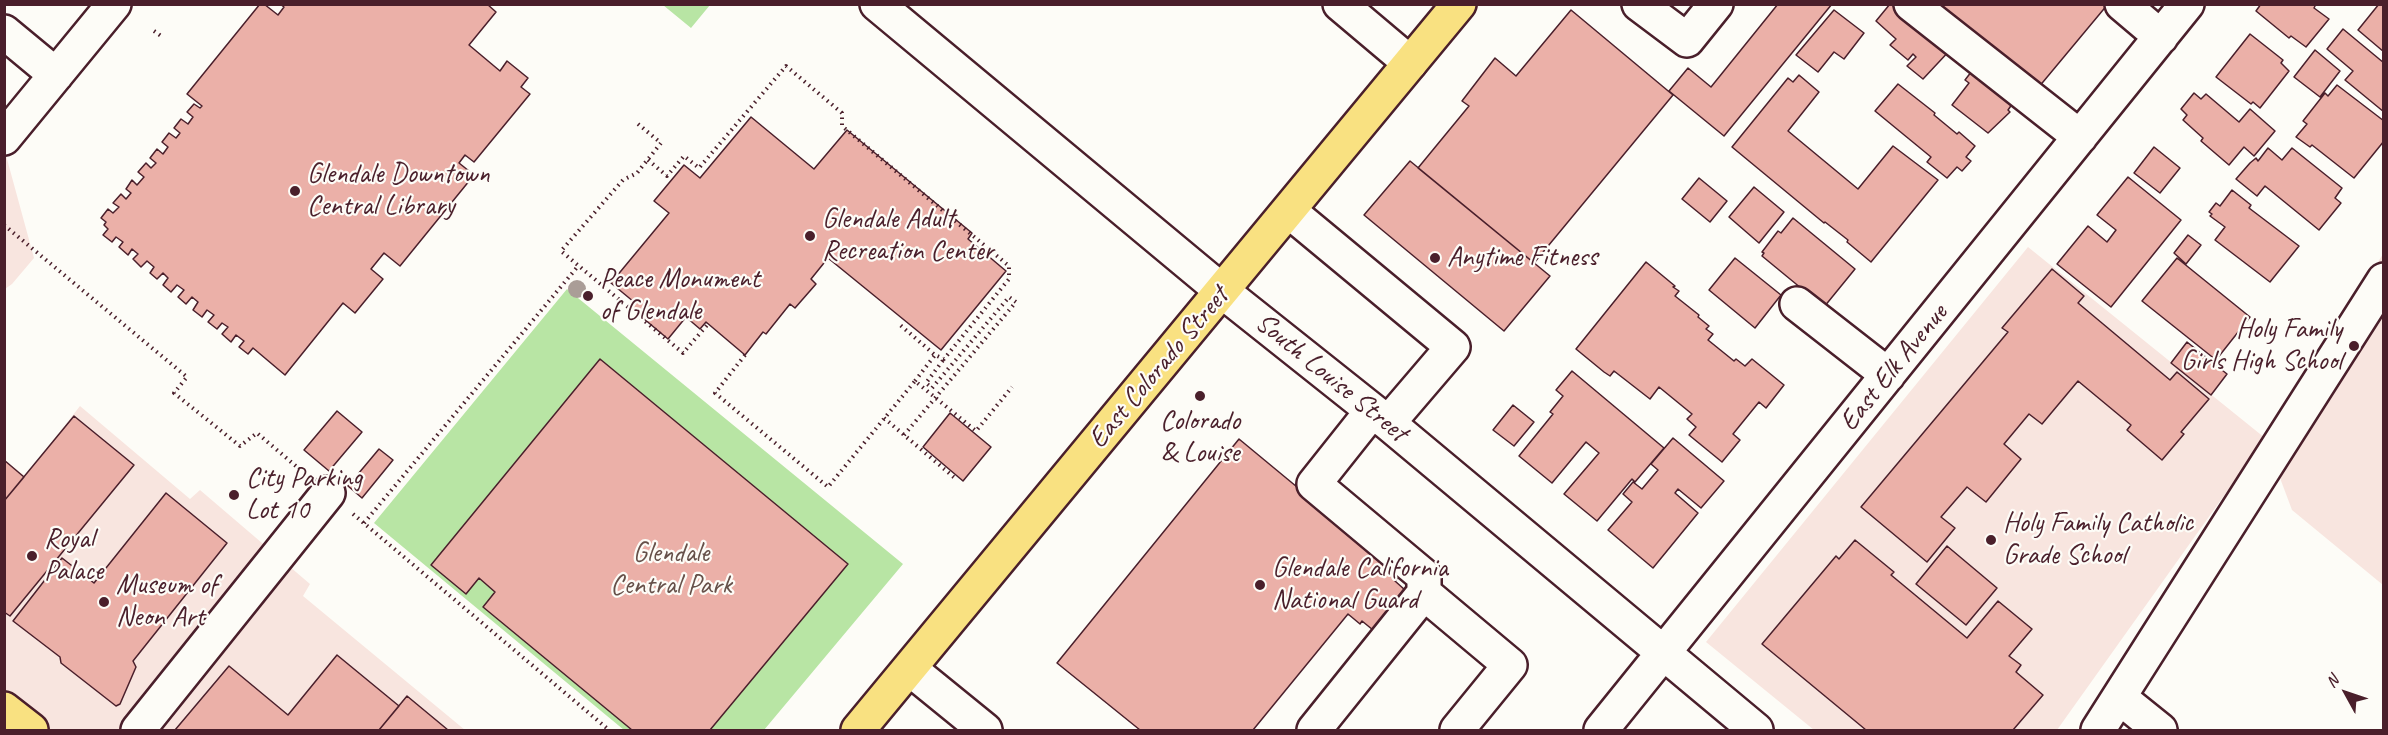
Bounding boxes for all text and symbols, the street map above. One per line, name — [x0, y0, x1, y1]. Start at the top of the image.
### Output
place label: Glendale Downtown Central Library — [307, 158, 490, 224]
marker: Glendale Downtown Central Library — [288, 184, 302, 198]
place label: Glendale Adult Recreation Center — [822, 203, 994, 269]
marker: Glendale Adult Recreation Center — [803, 229, 817, 243]
place label: Anytime Fitness — [1447, 241, 1597, 275]
marker: Anytime Fitness — [1428, 251, 1442, 265]
place label: Peace Monument of Glendale — [600, 263, 760, 329]
street label: East Colorado Street — [1082, 280, 1236, 456]
marker: Peace Monument of Glendale — [581, 289, 595, 303]
street label: East Elk Avenue — [1833, 298, 1955, 438]
street label: South Louise Street — [1248, 306, 1414, 450]
place label: Holy Family Girls High School — [2181, 313, 2342, 379]
marker: Holy Family Girls High School — [2347, 339, 2361, 353]
marker: Colorado & Louise — [1193, 389, 1207, 403]
place label: Colorado & Louise — [1160, 405, 1240, 471]
place label: City Parking Lot 10 — [246, 462, 362, 528]
marker: City Parking Lot 10 — [227, 488, 241, 502]
place label: Holy Family Catholic Grade School — [2003, 507, 2193, 573]
place label: Royal Palace — [44, 523, 103, 589]
marker: Holy Family Catholic Grade School — [1984, 533, 1998, 547]
park label: Glendale Central Park — [610, 537, 732, 603]
marker: Royal Palace — [25, 549, 39, 563]
place label: Glendale California National Guard — [1272, 552, 1448, 618]
place label: Museum of Neon Art — [116, 569, 217, 635]
marker: Glendale California National Guard — [1253, 578, 1267, 592]
marker: Museum of Neon Art — [97, 595, 111, 609]
north arrow — [2316, 663, 2376, 723]
text: N — [2321, 671, 2343, 692]

